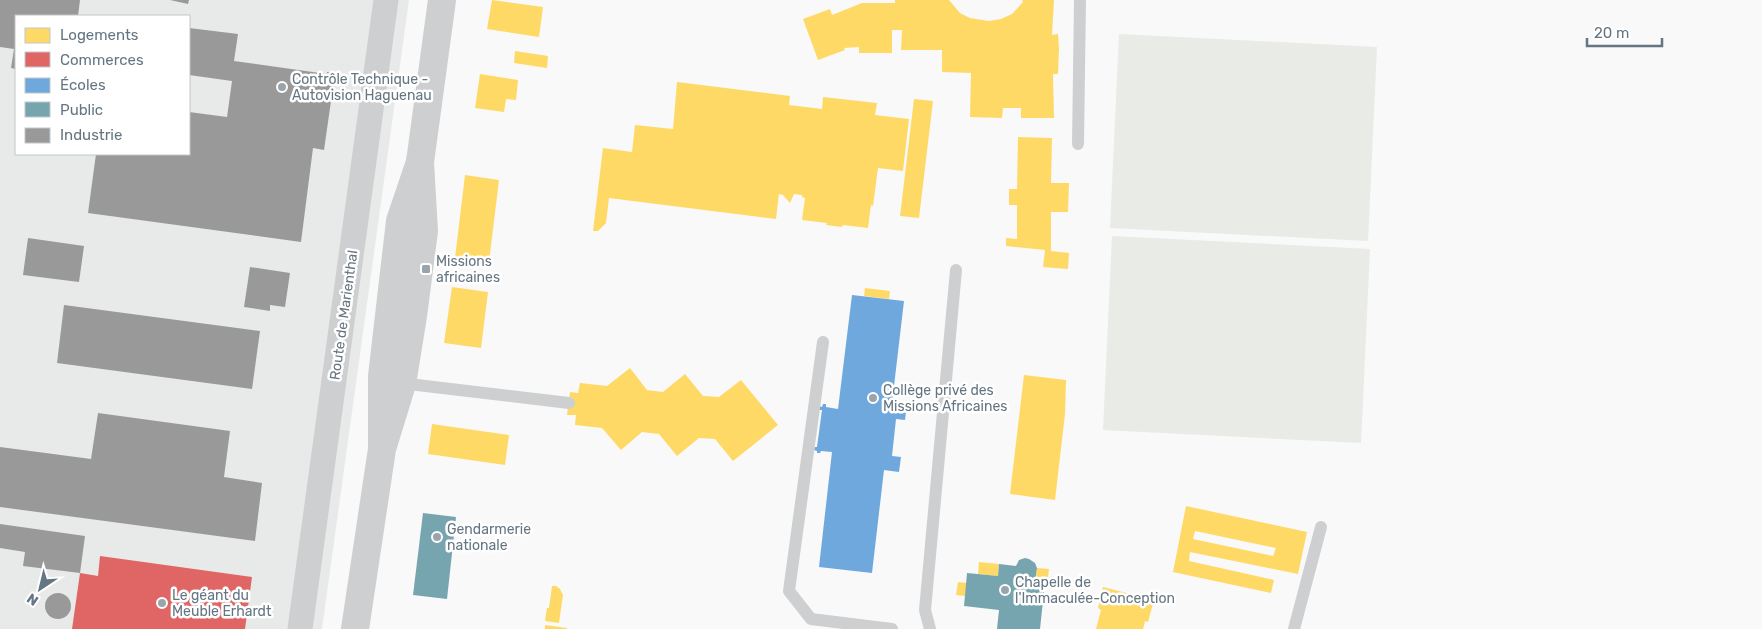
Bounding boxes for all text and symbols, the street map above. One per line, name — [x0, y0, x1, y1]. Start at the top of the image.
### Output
legend — [15, 15, 190, 155]
scale bar — [1587, 15, 1662, 47]
text: 20 m — [1594, 24, 1629, 42]
text: Logements — [60, 26, 139, 44]
text: Commerces — [60, 51, 144, 69]
place label: Contrôle Technique - Autovision Haguenau — [292, 71, 432, 104]
text: Écoles — [60, 76, 106, 94]
marker: Contrôle Technique - Autovision Haguenau — [276, 81, 288, 93]
text: Public — [60, 101, 103, 119]
text: Industrie — [60, 126, 122, 144]
street label: Route de Marienthal — [326, 249, 362, 381]
place label: Missions africaines — [436, 253, 500, 286]
marker: Missions africaines — [420, 263, 432, 275]
place label: Collège privé des Missions Africaines — [883, 382, 1007, 415]
marker: Collège privé des Missions Africaines — [867, 392, 879, 404]
place label: Gendarmerie nationale — [447, 521, 531, 554]
marker: Gendarmerie nationale — [431, 531, 443, 543]
north arrow — [15, 564, 65, 614]
place label: Chapelle de l'Immaculée-Conception — [1015, 574, 1175, 607]
marker: Chapelle de l'Immaculée-Conception — [999, 584, 1011, 596]
place label: Le géant du Meuble Erhardt — [172, 587, 272, 620]
text: N — [24, 589, 42, 609]
marker: Le géant du Meuble Erhardt — [156, 597, 168, 609]

